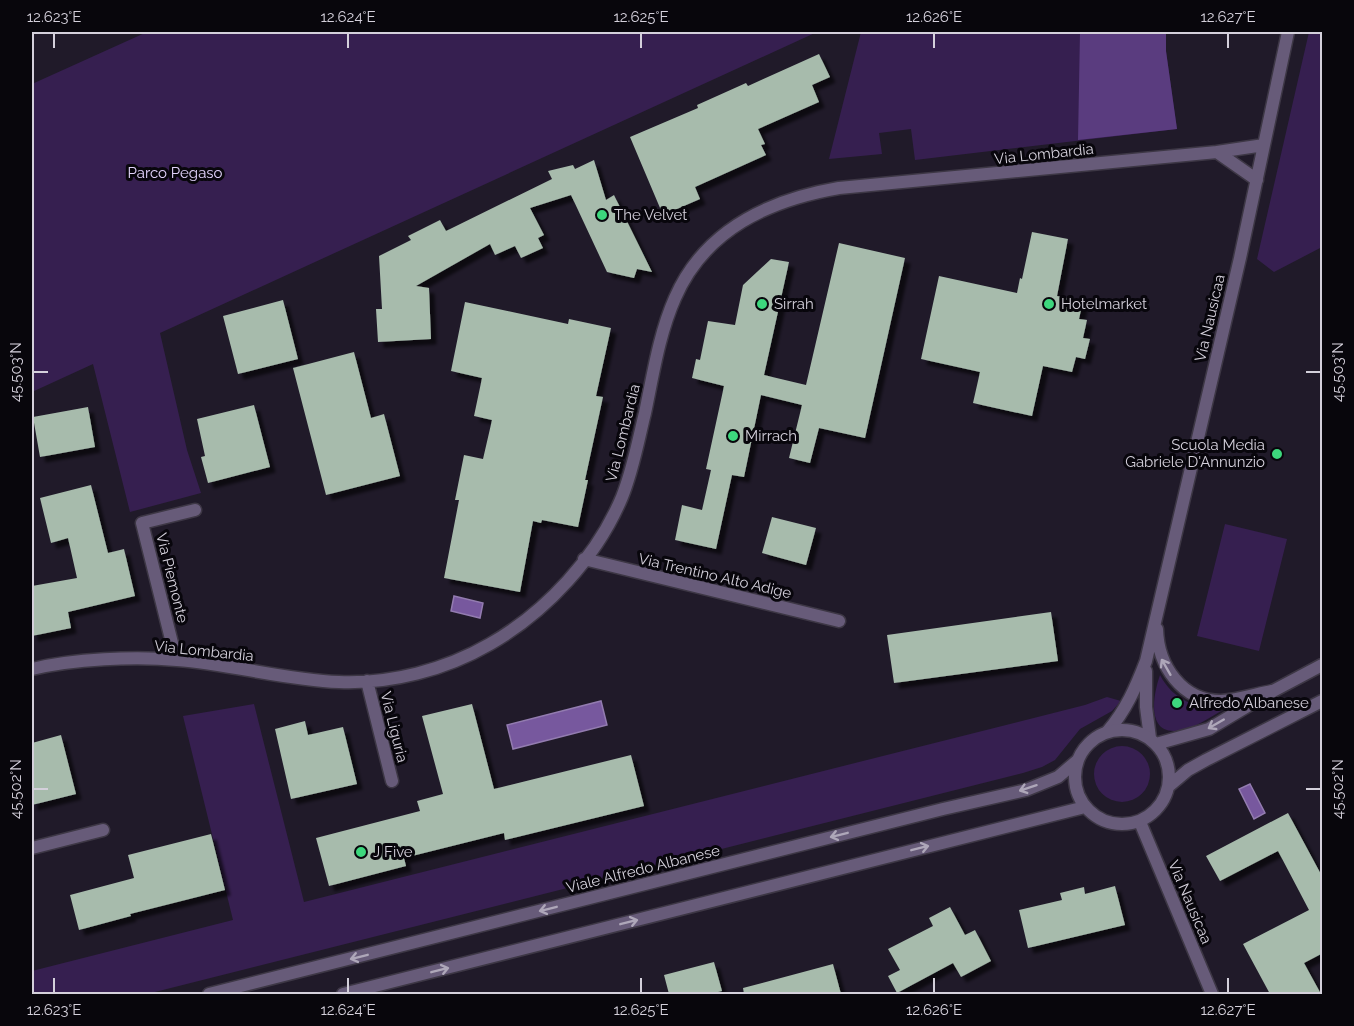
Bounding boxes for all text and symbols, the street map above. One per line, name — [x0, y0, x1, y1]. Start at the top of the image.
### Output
text: 12.623°E — [27, 8, 81, 26]
text: 12.624°E — [320, 8, 376, 26]
text: 12.625°E — [613, 8, 669, 26]
text: 12.626°E — [906, 8, 962, 26]
text: 12.627°E — [1200, 8, 1256, 26]
street label: Via Lombardia — [993, 140, 1095, 168]
park label: Parco Pegaso — [128, 164, 223, 182]
place label: The Velvet — [614, 206, 687, 224]
marker: The Velvet — [595, 208, 609, 222]
street label: Via Nausicaa — [1191, 273, 1229, 363]
place label: Sirrah — [774, 295, 814, 313]
place label: Hotelmarket — [1061, 295, 1147, 313]
marker: Sirrah — [755, 297, 769, 311]
marker: Hotelmarket — [1042, 297, 1056, 311]
text: 45.503°N — [7, 342, 25, 402]
text: 45.503°N — [1329, 342, 1347, 402]
street label: Via Lombardia — [602, 382, 644, 484]
place label: Mirrach — [745, 427, 797, 445]
marker: Mirrach — [726, 429, 740, 443]
place label: Scuola Media Gabriele D'Annunzio — [1125, 436, 1265, 471]
marker: Scuola Media Gabriele D'Annunzio — [1270, 447, 1284, 461]
street label: Via Piemonte — [152, 531, 192, 625]
street label: Via Trentino Alto Adige — [637, 550, 794, 602]
street label: Via Lombardia — [153, 637, 255, 665]
one-way arrow — [1160, 659, 1172, 676]
street label: Via Liguria — [377, 690, 411, 764]
place label: Alfredo Albanese — [1189, 694, 1309, 712]
marker: Alfredo Albanese — [1170, 696, 1184, 710]
one-way arrow — [1208, 718, 1225, 730]
text: 45.502°N — [7, 759, 25, 819]
text: 45.502°N — [1329, 759, 1347, 819]
one-way arrow — [1019, 784, 1038, 795]
one-way arrow — [830, 830, 849, 842]
street label: Viale Alfredo Albanese — [564, 841, 722, 897]
one-way arrow — [910, 842, 929, 854]
place label: J Five — [373, 843, 413, 861]
marker: J Five — [354, 845, 368, 859]
street label: Via Nausicaa — [1164, 857, 1216, 947]
one-way arrow — [539, 903, 558, 915]
one-way arrow — [620, 916, 639, 927]
one-way arrow — [350, 951, 369, 963]
one-way arrow — [430, 963, 449, 975]
text: 12.623°E — [27, 1001, 81, 1019]
text: 12.624°E — [320, 1001, 376, 1019]
text: 12.625°E — [613, 1001, 669, 1019]
text: 12.626°E — [906, 1001, 962, 1019]
text: 12.627°E — [1200, 1001, 1256, 1019]

